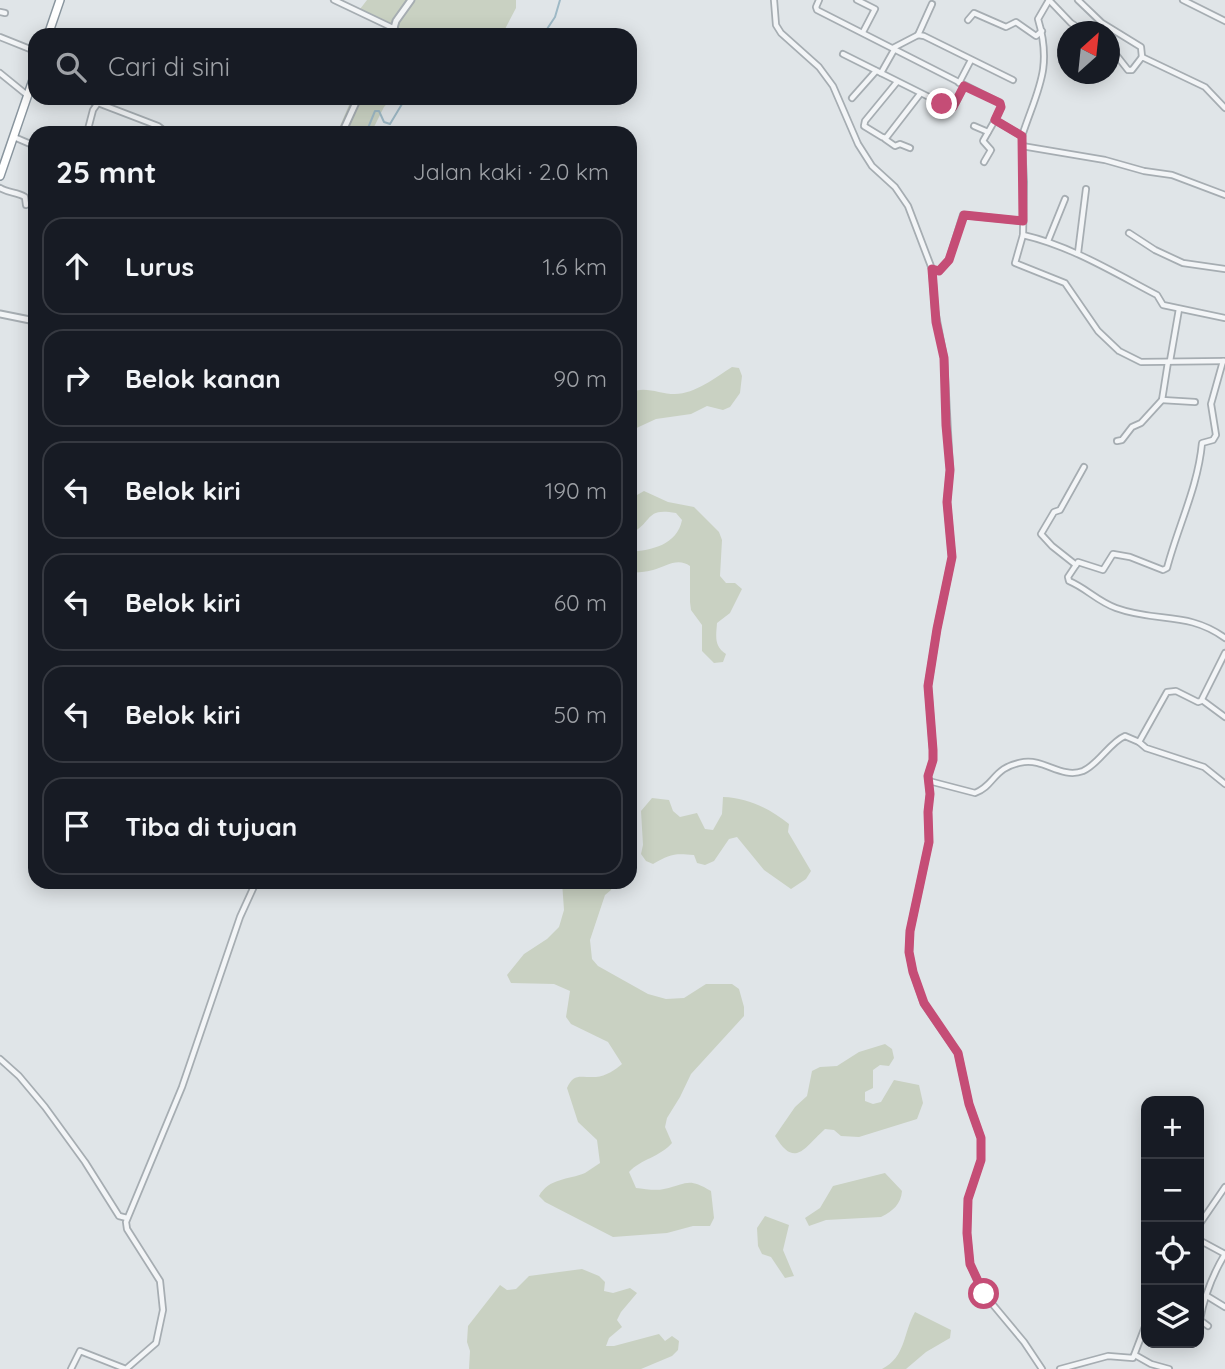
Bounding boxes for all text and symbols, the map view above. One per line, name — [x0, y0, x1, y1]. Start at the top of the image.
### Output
north arrow — [1057, 21, 1120, 84]
search box — [28, 28, 637, 105]
icon: search — [52, 48, 90, 86]
text: Cari di sini — [108, 50, 230, 83]
route end — [926, 88, 957, 119]
text: 25 mnt — [56, 153, 157, 191]
text: Jalan kaki · 2.0 km — [413, 157, 609, 186]
icon: ahead — [58, 247, 96, 285]
text: Lurus — [125, 250, 194, 283]
text: 1.6 km — [542, 252, 607, 281]
icon: right — [58, 359, 96, 397]
text: Belok kanan — [125, 362, 281, 395]
text: 90 m — [553, 364, 607, 393]
icon: left — [58, 471, 96, 509]
text: Belok kiri — [125, 474, 241, 507]
text: 190 m — [545, 476, 607, 505]
icon: left — [58, 583, 96, 621]
text: Belok kiri — [125, 586, 241, 619]
text: 60 m — [554, 588, 607, 617]
icon: left — [58, 695, 96, 733]
text: Belok kiri — [125, 698, 241, 731]
text: 50 m — [554, 700, 607, 729]
icon: arrive — [58, 807, 96, 845]
text: Tiba di tujuan — [125, 810, 297, 843]
map controls — [1141, 1096, 1204, 1348]
button: + — [1141, 1096, 1204, 1159]
button: − — [1141, 1159, 1204, 1222]
button: locate — [1141, 1222, 1204, 1285]
route start — [968, 1278, 999, 1309]
button: layers — [1141, 1285, 1204, 1348]

